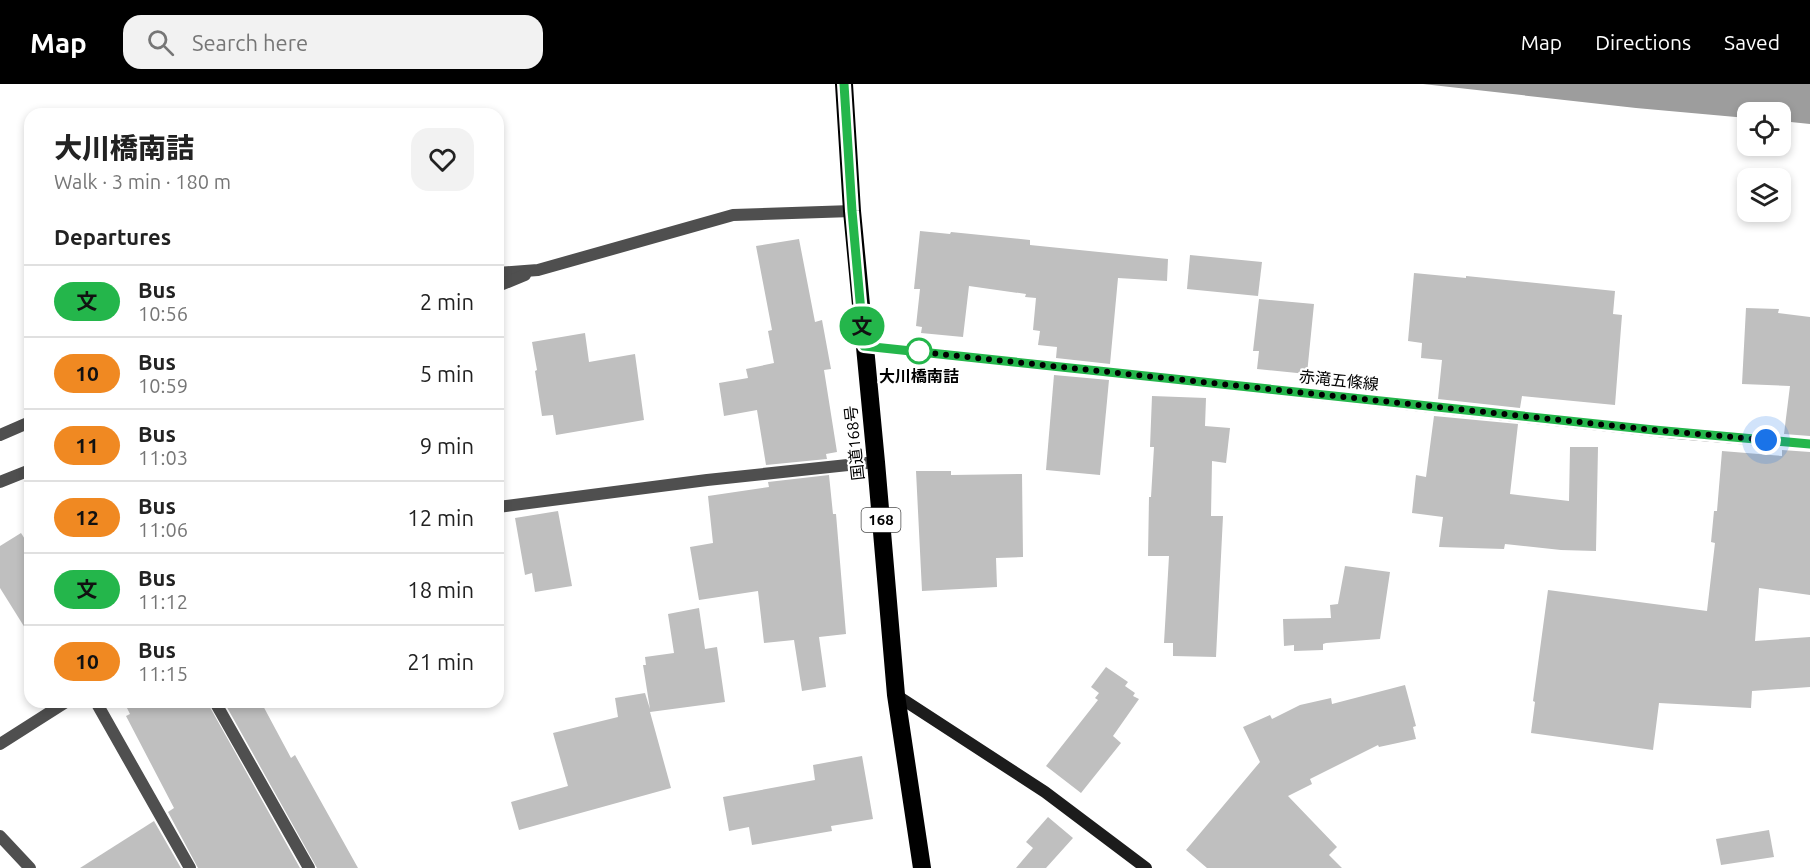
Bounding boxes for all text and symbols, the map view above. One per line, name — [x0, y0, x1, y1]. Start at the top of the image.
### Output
search box — [123, 15, 543, 69]
icon: search — [144, 26, 177, 59]
text: Map — [30, 27, 87, 58]
text: Search here — [192, 30, 308, 55]
text: Map — [1521, 30, 1562, 54]
text: Directions — [1595, 30, 1691, 54]
text: Saved — [1724, 30, 1780, 54]
map controls — [1737, 102, 1791, 222]
button: locate — [1737, 102, 1791, 156]
button: heart — [411, 128, 474, 191]
text: 大川橋南詰 — [54, 132, 194, 163]
button: layers — [1737, 168, 1791, 222]
text: Walk · 3 min · 180 m — [54, 170, 231, 193]
text: Departures — [54, 224, 171, 249]
text: Bus — [138, 277, 176, 302]
text: 文 — [77, 289, 98, 313]
text: 2 min — [420, 289, 474, 314]
text: 10:56 — [138, 302, 188, 325]
line badge: 文 — [842, 306, 882, 346]
text: 文 — [852, 314, 873, 338]
marker: 大川橋南詰 — [906, 338, 932, 364]
text: Bus — [138, 349, 176, 374]
text: 10 — [75, 361, 99, 385]
text: 5 min — [420, 361, 474, 386]
place label: 大川橋南詰 — [879, 367, 959, 385]
street label: 赤滝五條線 — [1298, 367, 1380, 393]
text: 10:59 — [138, 374, 188, 397]
street label: 国道168号 — [841, 405, 867, 481]
text: Bus — [138, 421, 176, 446]
your location — [1751, 425, 1781, 455]
text: 11 — [75, 433, 99, 457]
text: 9 min — [420, 433, 474, 458]
text: 11:03 — [138, 446, 188, 469]
text: Bus — [138, 493, 176, 518]
text: 12 — [75, 505, 99, 529]
text: 12 min — [407, 505, 474, 530]
road number: 168 — [862, 508, 900, 532]
text: 11:06 — [138, 518, 188, 541]
text: Bus — [138, 565, 176, 590]
text: 文 — [77, 577, 98, 601]
text: 18 min — [407, 577, 474, 602]
text: 11:12 — [138, 590, 188, 613]
text: Bus — [138, 637, 176, 662]
text: 10 — [75, 649, 99, 673]
text: 21 min — [407, 649, 474, 674]
text: 11:15 — [138, 662, 188, 685]

